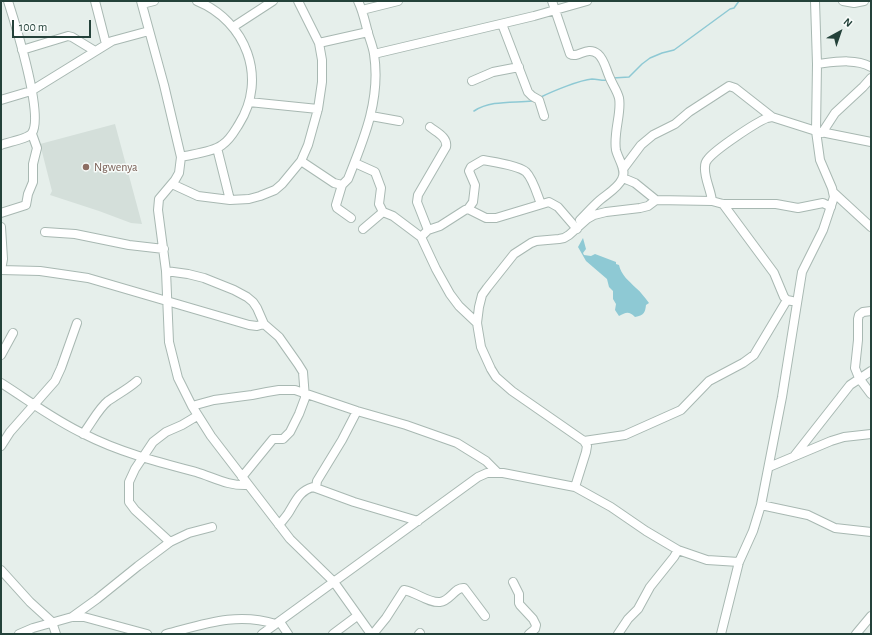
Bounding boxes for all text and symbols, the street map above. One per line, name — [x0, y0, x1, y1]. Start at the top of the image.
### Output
scale bar — [14, 12, 93, 38]
north arrow — [820, 12, 860, 52]
text: N — [842, 16, 855, 29]
text: 100 m — [19, 21, 47, 33]
place label: Ngwenya — [94, 160, 138, 174]
marker: Ngwenya — [81, 162, 91, 172]

